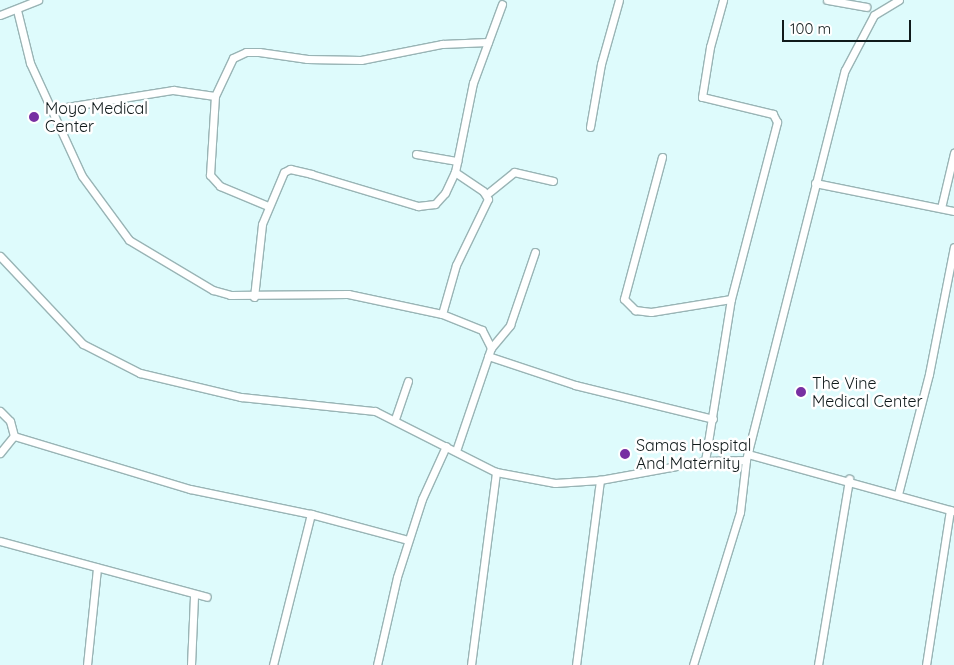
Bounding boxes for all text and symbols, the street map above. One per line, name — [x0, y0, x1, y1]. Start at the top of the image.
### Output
scale bar — [784, 10, 913, 42]
text: 100 m — [790, 19, 831, 38]
place label: Moyo Medical Center — [45, 98, 148, 136]
marker: Moyo Medical Center — [27, 110, 41, 124]
place label: The Vine Medical Center — [812, 373, 923, 411]
marker: The Vine Medical Center — [794, 385, 808, 399]
place label: Samas Hospital And Maternity — [636, 435, 751, 473]
marker: Samas Hospital And Maternity — [618, 447, 632, 461]

